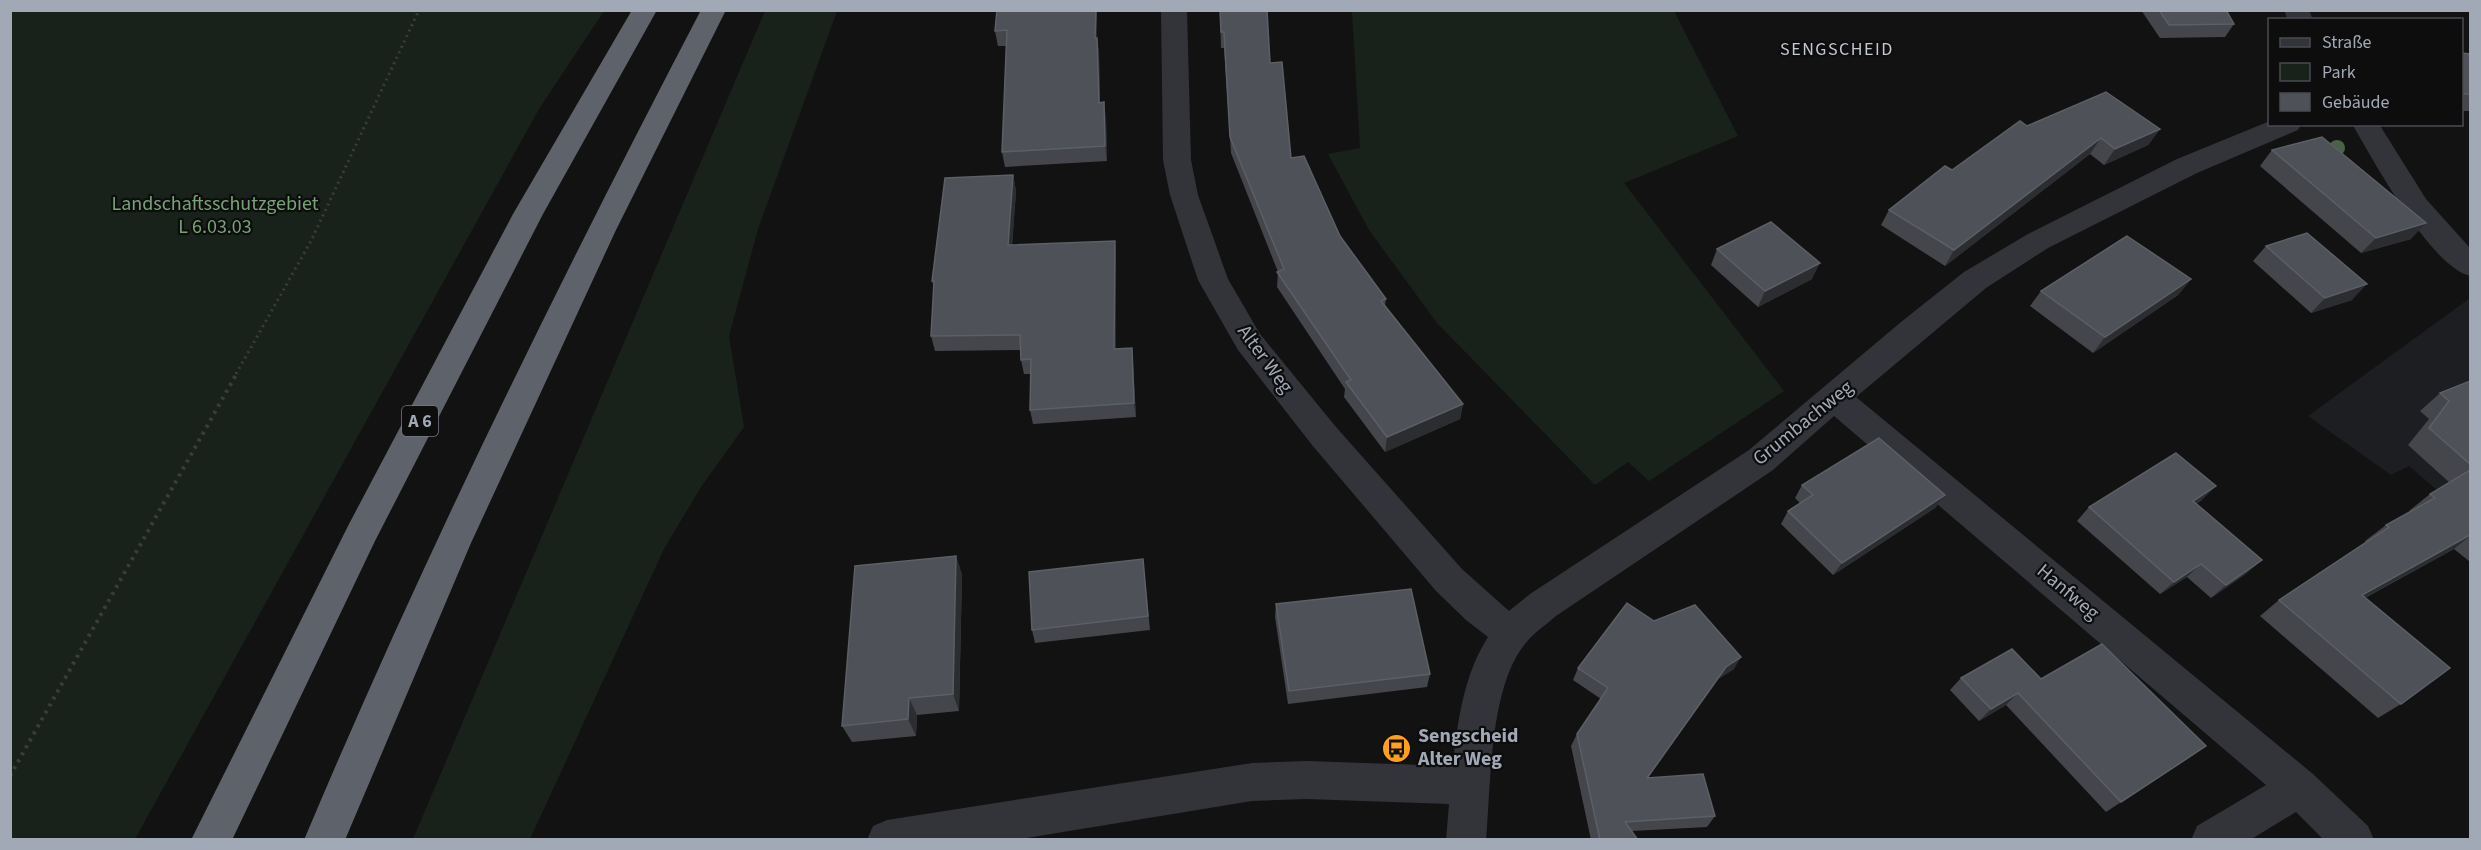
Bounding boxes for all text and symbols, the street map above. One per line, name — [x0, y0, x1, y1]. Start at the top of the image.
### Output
legend — [2268, 18, 2463, 126]
text: Straße — [2322, 30, 2372, 55]
district label: SENGSCHEID — [1780, 37, 1894, 62]
text: Park — [2322, 60, 2356, 85]
text: Gebäude — [2322, 90, 2390, 115]
park label: Landschaftsschutzgebiet L 6.03.03 — [112, 190, 319, 241]
street label: Alter Weg — [1231, 319, 1299, 399]
street label: Grumbachweg — [1747, 374, 1859, 472]
road number: A 6 — [402, 406, 438, 436]
street label: Hanfweg — [2031, 557, 2105, 627]
place label: Sengscheid Alter Weg — [1417, 722, 1519, 773]
bus stop icon: Sengscheid Alter Weg — [1381, 732, 1413, 764]

